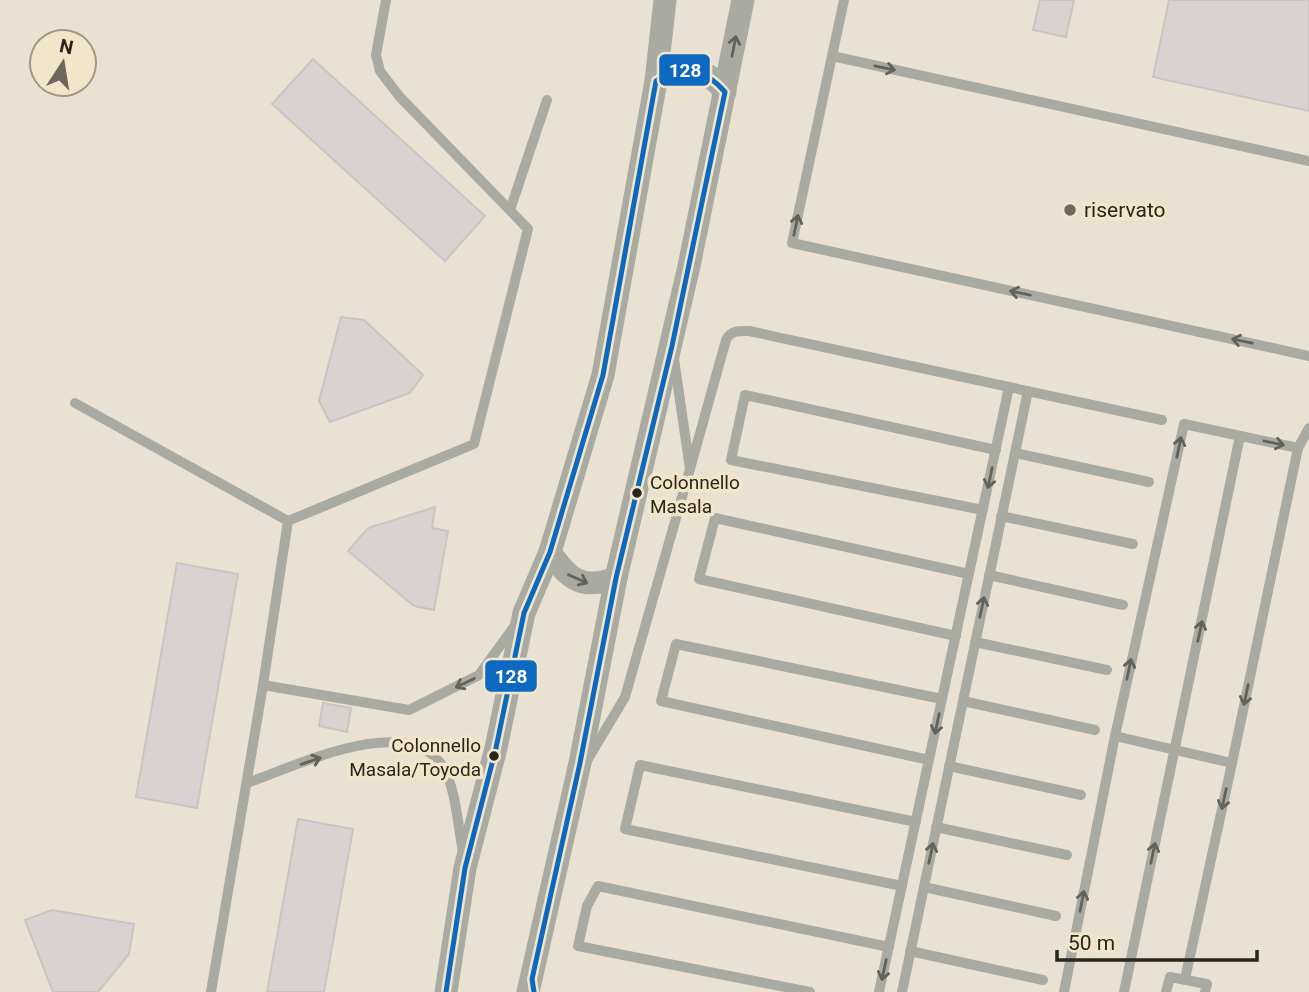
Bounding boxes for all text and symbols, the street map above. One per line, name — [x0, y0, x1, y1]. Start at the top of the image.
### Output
north arrow — [28, 28, 98, 98]
text: N — [57, 34, 75, 60]
one-way arrow — [728, 35, 741, 58]
line badge: 128 — [658, 53, 711, 87]
text: 128 — [669, 59, 701, 82]
one-way arrow — [873, 62, 896, 75]
place label: riservato — [1084, 198, 1166, 222]
marker: riservato — [1062, 202, 1078, 218]
one-way arrow — [790, 214, 803, 237]
one-way arrow — [1009, 286, 1032, 299]
one-way arrow — [1231, 334, 1254, 348]
one-way arrow — [1172, 436, 1186, 459]
one-way arrow — [1262, 437, 1285, 451]
one-way arrow — [982, 466, 996, 489]
place label: Colonnello Masala — [650, 471, 740, 518]
marker: Colonnello Masala — [630, 486, 644, 500]
one-way arrow — [567, 573, 588, 586]
one-way arrow — [976, 596, 990, 619]
one-way arrow — [1193, 620, 1207, 643]
one-way arrow — [1123, 658, 1137, 681]
line badge: 128 — [484, 659, 538, 693]
text: 128 — [495, 665, 527, 688]
one-way arrow — [455, 676, 476, 690]
one-way arrow — [1238, 683, 1252, 706]
one-way arrow — [929, 712, 943, 735]
place label: Colonnello Masala/Toyoda — [349, 734, 481, 781]
marker: Colonnello Masala/Toyoda — [487, 749, 501, 763]
one-way arrow — [300, 754, 322, 766]
one-way arrow — [1216, 787, 1230, 810]
one-way arrow — [924, 842, 938, 865]
one-way arrow — [1146, 842, 1160, 865]
one-way arrow — [1076, 890, 1090, 913]
scale bar — [1057, 918, 1256, 962]
text: 50 m — [1068, 931, 1115, 955]
one-way arrow — [876, 958, 890, 981]

